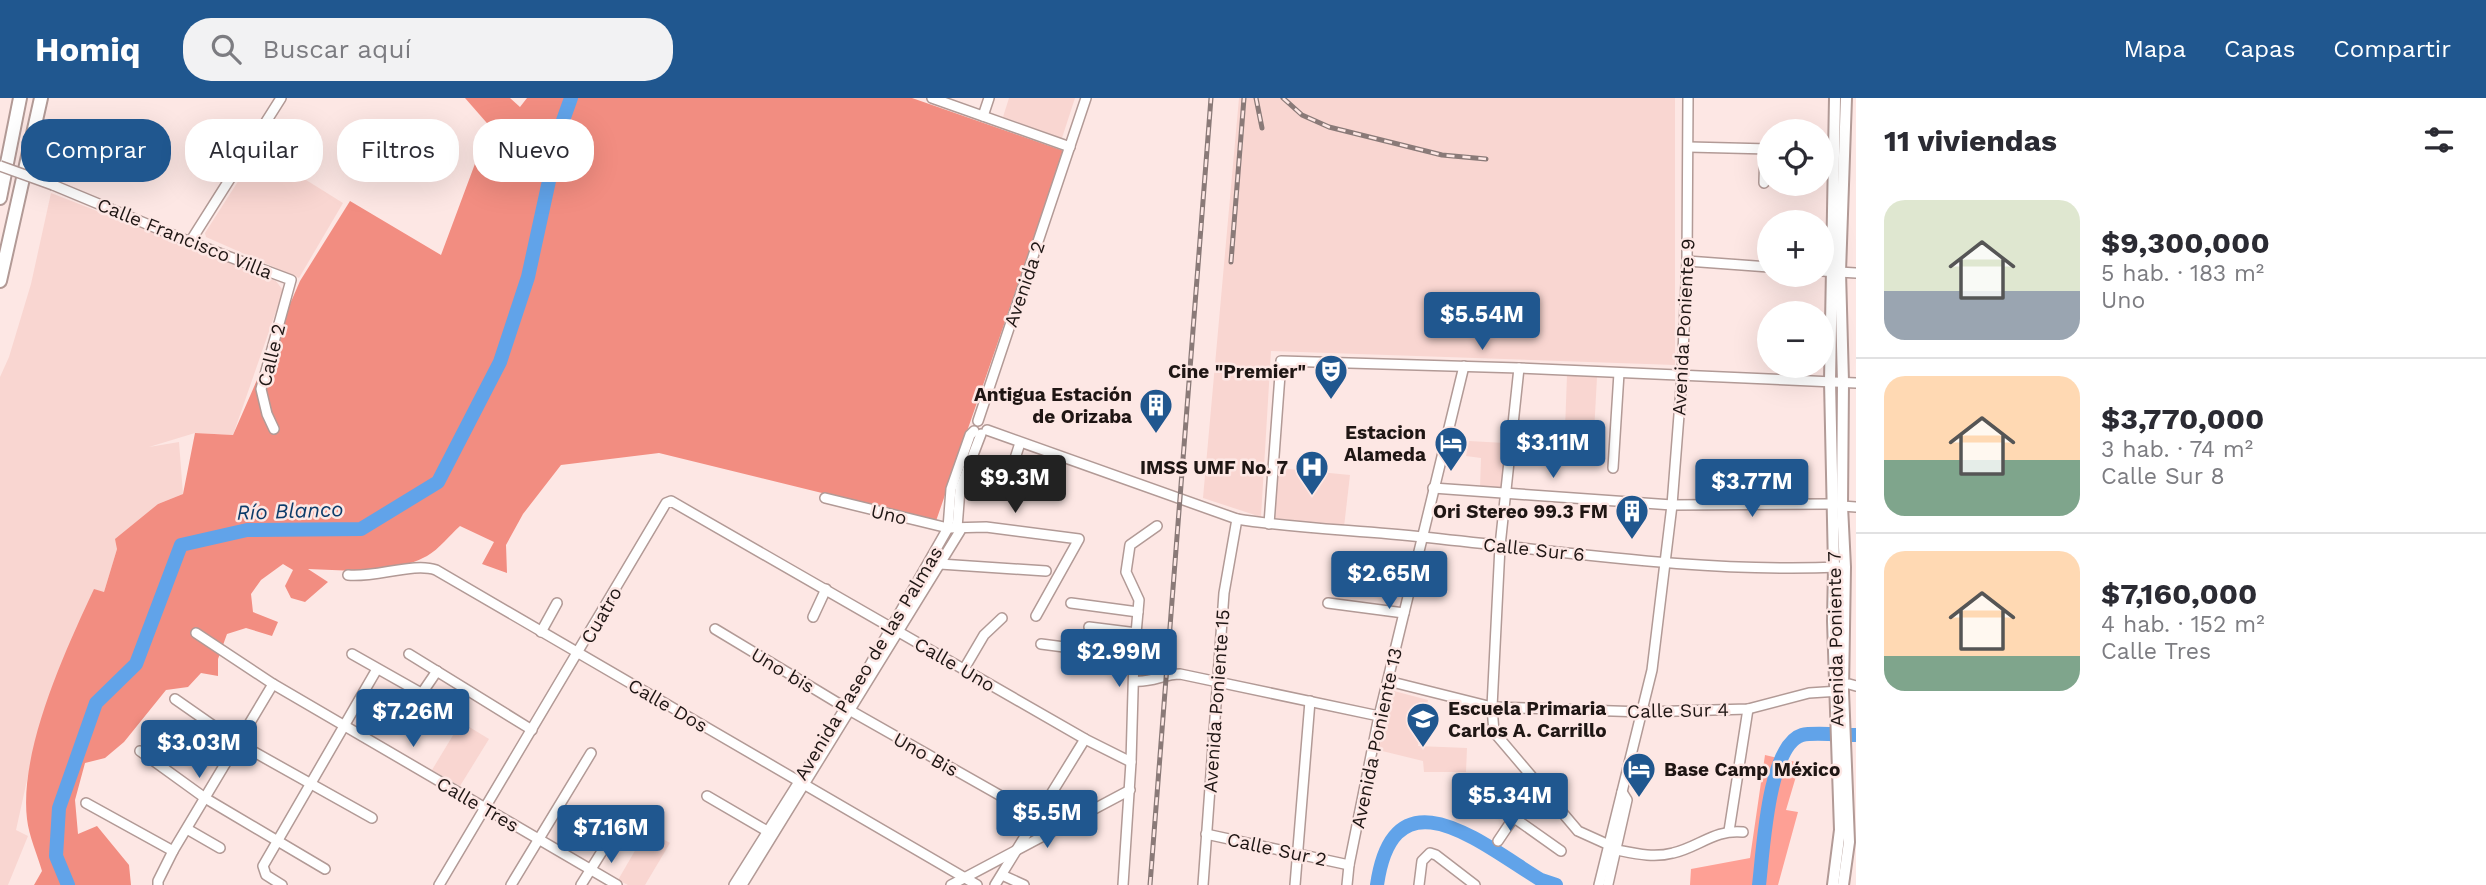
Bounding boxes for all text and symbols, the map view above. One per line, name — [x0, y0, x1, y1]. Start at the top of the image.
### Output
search box — [183, 18, 673, 81]
text: Homiq — [35, 30, 141, 69]
icon: search — [207, 30, 245, 68]
text: Buscar aquí — [263, 34, 411, 64]
text: Mapa — [2123, 35, 2186, 63]
text: Capas — [2224, 35, 2295, 63]
text: Compartir — [2333, 35, 2451, 63]
chip: Comprar — [21, 119, 171, 182]
chip: Alquilar — [185, 119, 323, 182]
chip: Filtros — [337, 119, 459, 182]
chip: Nuevo — [473, 119, 594, 182]
map controls — [1757, 119, 1834, 378]
button: locate — [1757, 119, 1834, 196]
icon: filters — [2420, 121, 2458, 159]
text: 11 viviendas — [1884, 123, 2057, 158]
street label: Calle Francisco Villa — [94, 193, 276, 284]
button: + — [1757, 210, 1834, 287]
text: $9,300,000 — [2101, 225, 2270, 260]
icon: home — [1940, 228, 2024, 312]
street label: Avenida 2 — [999, 238, 1050, 330]
street label: Avenida Poniente 9 — [1667, 238, 1700, 416]
text: 5 hab. · 183 m² — [2101, 260, 2264, 287]
text: Uno — [2101, 287, 2145, 314]
pin: $5.54M — [1425, 292, 1539, 352]
text: $5.54M — [1440, 301, 1524, 328]
button: − — [1757, 301, 1834, 378]
street label: Calle 2 — [253, 321, 290, 389]
theatre icon: Cine "Premier" — [1312, 352, 1350, 401]
place label: Cine "Premier" — [1168, 360, 1306, 383]
place label: Antigua Estación de Orizaba — [974, 383, 1132, 428]
building icon: Antigua Estación de Orizaba — [1137, 386, 1175, 435]
text: $3,770,000 — [2101, 401, 2264, 436]
icon: home — [1940, 404, 2024, 488]
pin: $3.11M — [1496, 420, 1610, 480]
place label: Estacion Alameda — [1344, 421, 1426, 466]
hotel icon: Estacion Alameda — [1432, 424, 1470, 473]
text: $3.11M — [1516, 429, 1590, 456]
text: 3 hab. · 74 m² — [2101, 436, 2253, 463]
hospital icon: IMSS UMF No. 7 — [1293, 448, 1331, 497]
pin: $9.3M — [966, 456, 1064, 515]
place label: IMSS UMF No. 7 — [1140, 456, 1288, 479]
pin: $3.77M — [1695, 460, 1809, 519]
text: Calle Sur 8 — [2101, 463, 2225, 490]
text: $9.3M — [980, 464, 1050, 491]
text: $3.77M — [1711, 468, 1793, 495]
building icon: Ori Stereo 99.3 FM — [1613, 492, 1651, 541]
water label: Río Blanco — [236, 496, 344, 525]
street label: Uno — [869, 499, 909, 530]
place label: Ori Stereo 99.3 FM — [1433, 500, 1608, 523]
street label: Calle Sur 6 — [1482, 533, 1586, 566]
street label: Avenida Paseo de las Palmas — [789, 542, 948, 784]
street label: Avenida Poniente 7 — [1822, 551, 1849, 727]
pin: $2.65M — [1332, 552, 1446, 611]
text: $2.65M — [1347, 560, 1431, 587]
text: $7,160,000 — [2101, 576, 2257, 611]
icon: home — [1940, 579, 2024, 663]
street label: Cuatro — [576, 583, 627, 648]
street label: Avenida Poniente 15 — [1199, 608, 1234, 794]
text: 4 hab. · 152 m² — [2101, 611, 2265, 638]
pin: $2.99M — [1062, 630, 1176, 689]
street label: Calle Uno — [910, 632, 999, 697]
text: $2.99M — [1077, 638, 1161, 665]
text: Calle Tres — [2101, 638, 2211, 665]
street label: Uno bis — [747, 643, 819, 698]
street label: Avenida Poniente 13 — [1346, 646, 1407, 830]
street label: Calle Dos — [624, 673, 712, 737]
pin: $7.26M — [356, 690, 470, 749]
place label: Escuela Primaria Carlos A. Carrillo — [1448, 697, 1607, 742]
text: $7.26M — [372, 698, 454, 725]
street label: Calle Sur 4 — [1627, 698, 1729, 723]
school or university icon: Escuela Primaria Carlos A. Carrillo — [1404, 700, 1442, 749]
pin: $3.03M — [142, 720, 256, 780]
street label: Uno Bis — [889, 727, 962, 782]
text: $3.03M — [157, 729, 241, 756]
hotel icon: Base Camp México — [1620, 750, 1658, 799]
place label: Base Camp México — [1664, 758, 1840, 781]
street label: Calle Tres — [433, 772, 523, 837]
pin: $5.34M — [1453, 774, 1567, 833]
text: $5.34M — [1468, 782, 1552, 809]
pin: $5.5M — [998, 790, 1096, 850]
text: $5.5M — [1012, 799, 1082, 826]
pin: $7.16M — [554, 806, 668, 865]
text: $7.16M — [573, 814, 649, 841]
street label: Calle Sur 2 — [1225, 828, 1329, 871]

